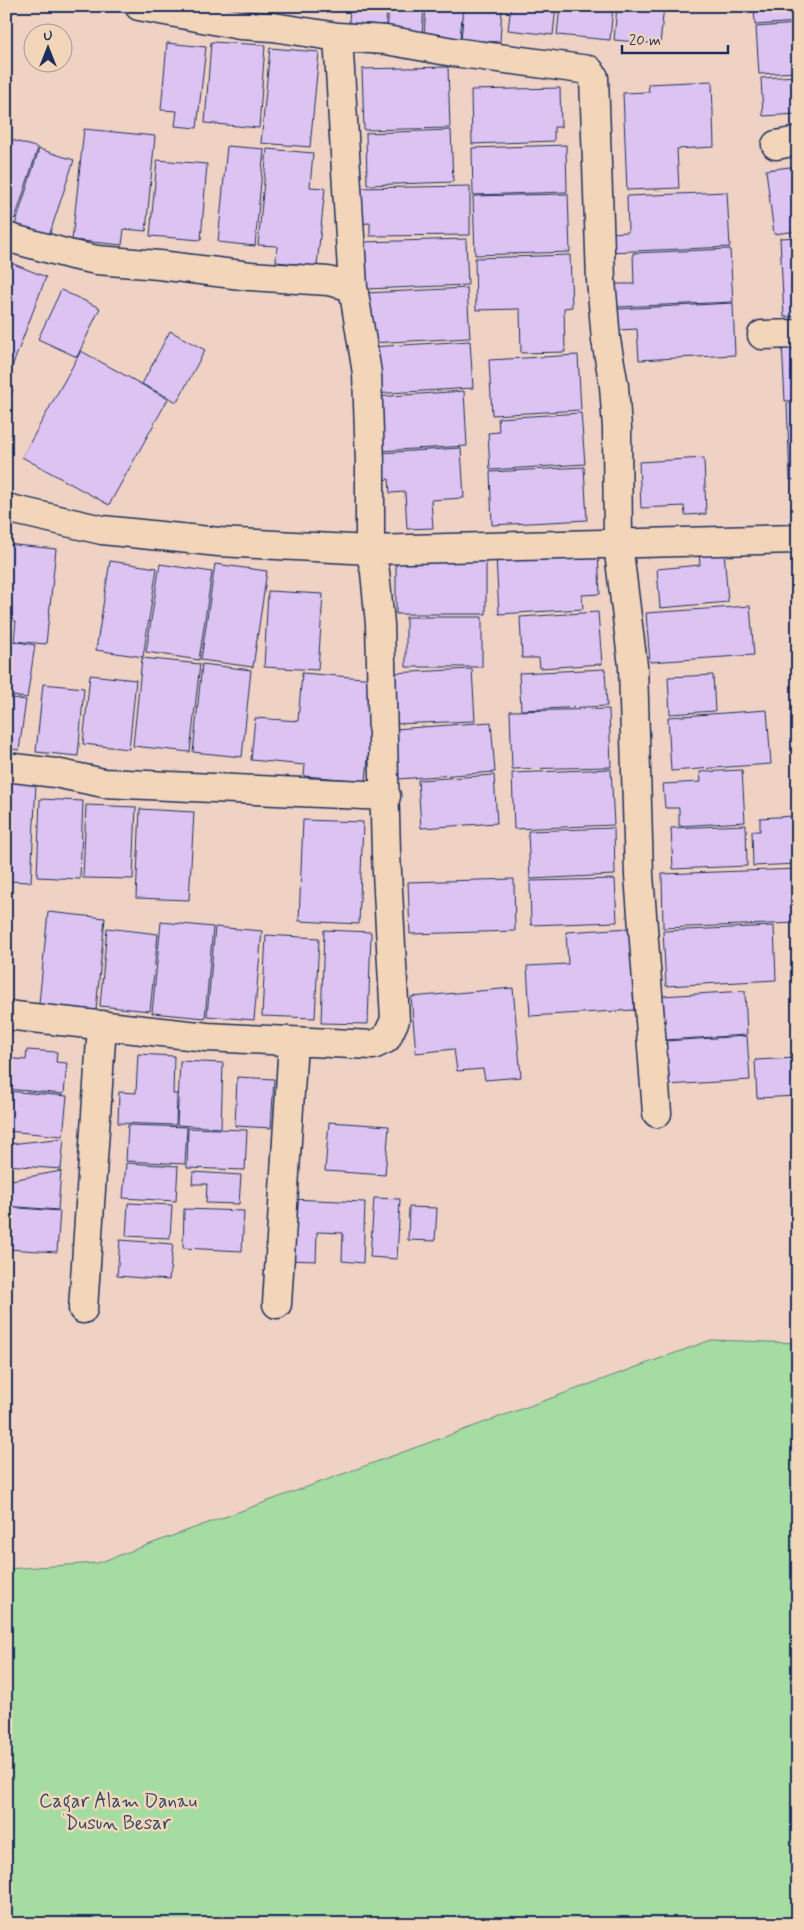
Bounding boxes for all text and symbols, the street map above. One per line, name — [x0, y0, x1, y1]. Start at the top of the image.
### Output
north arrow — [22, 22, 72, 72]
scale bar — [622, 22, 728, 54]
text: U — [43, 27, 53, 45]
text: 20 m — [629, 31, 661, 51]
park label: Cagar Alam Danau Dusun Besar — [39, 1789, 197, 1836]

